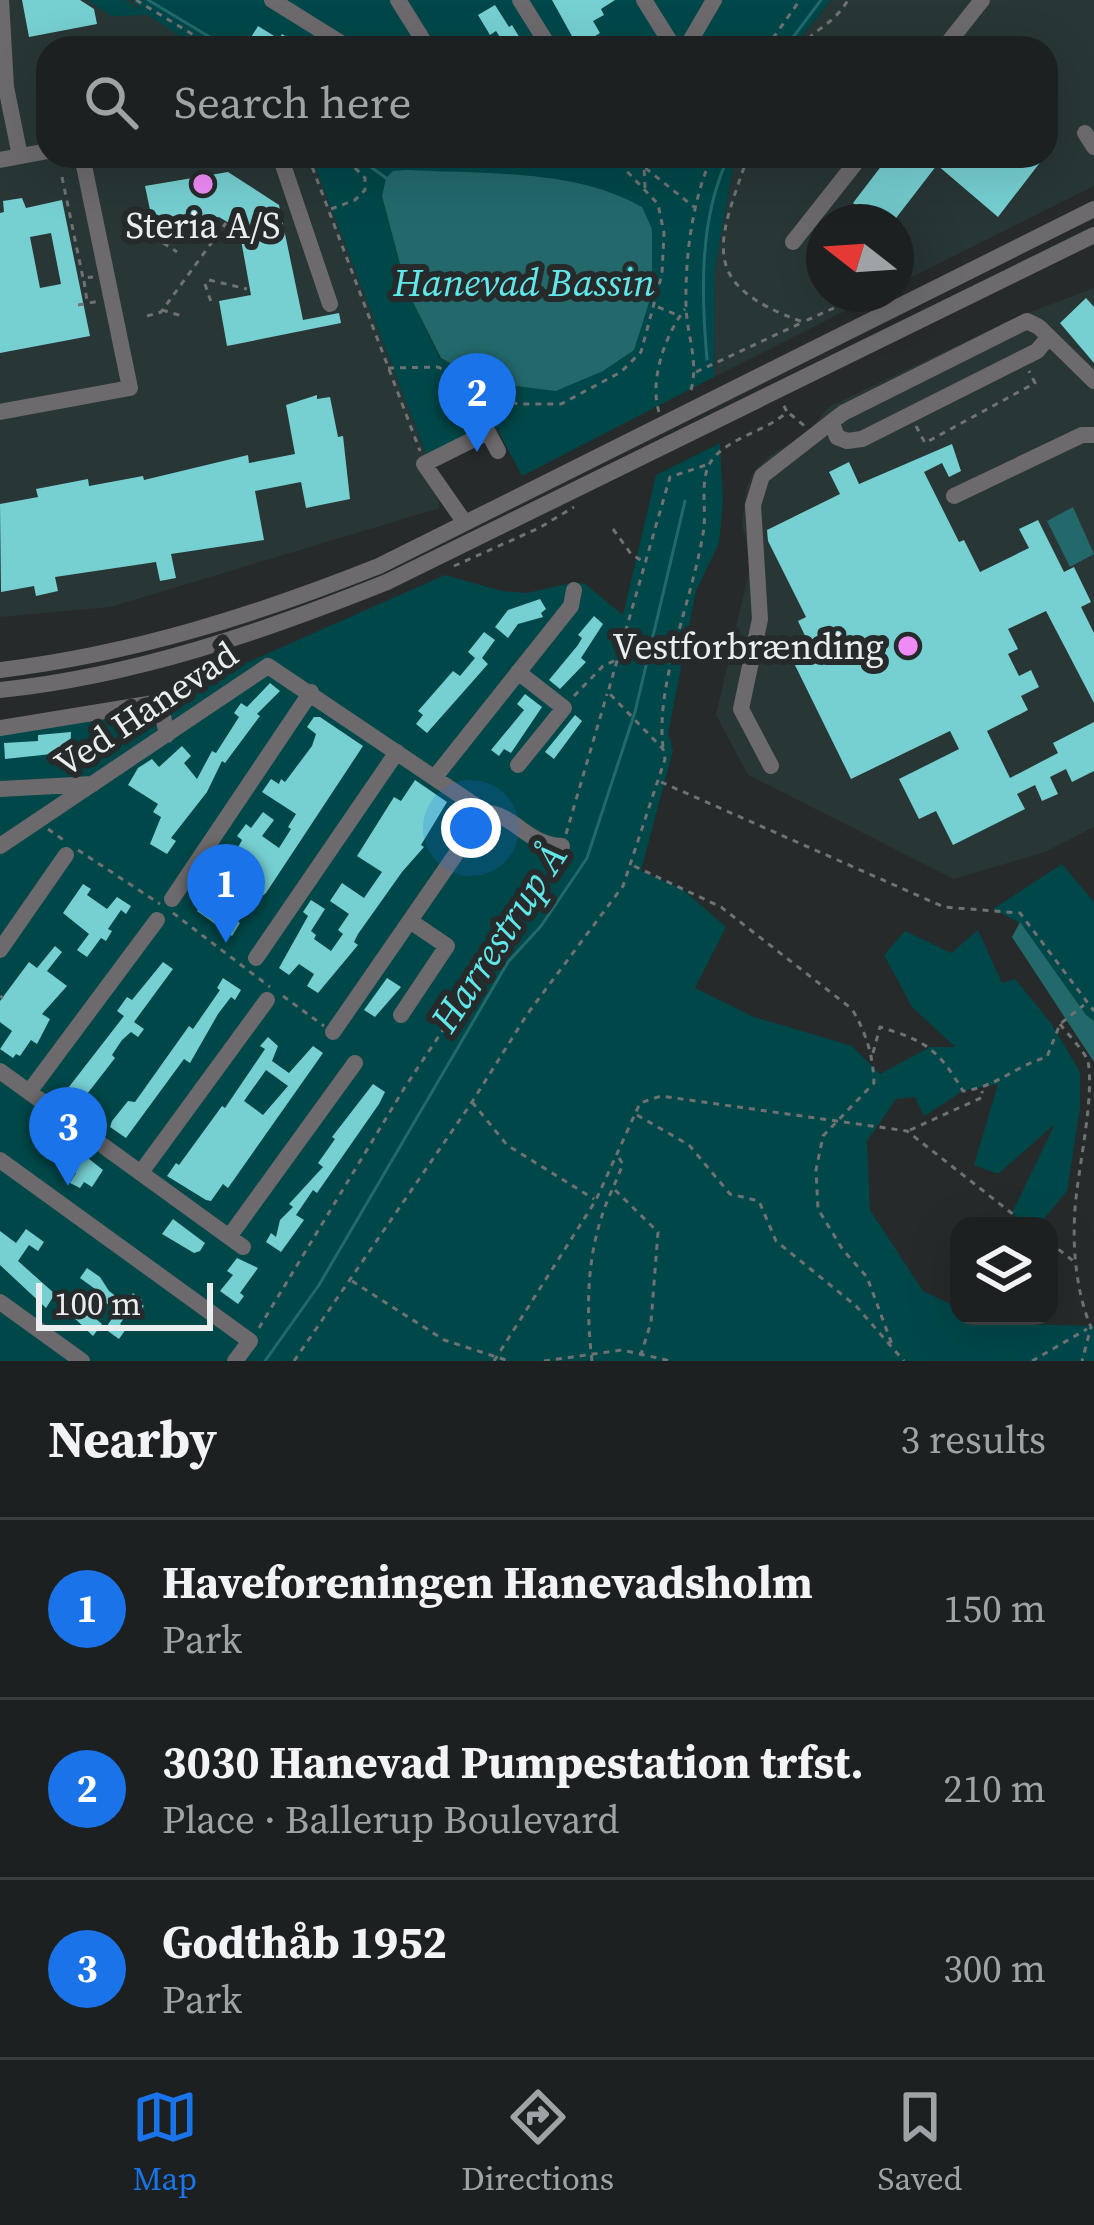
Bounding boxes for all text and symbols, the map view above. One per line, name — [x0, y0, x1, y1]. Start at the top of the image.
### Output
search box — [36, 36, 1058, 168]
icon: search — [78, 69, 144, 135]
text: Search here — [174, 71, 411, 133]
marker: Steria A/S — [190, 171, 216, 197]
place label: Steria A/S — [125, 201, 281, 250]
north arrow — [806, 204, 914, 312]
water label: Hanevad Bassin — [392, 256, 655, 309]
pin: 2 — [438, 353, 516, 452]
place label: Vestforbrænding — [612, 622, 884, 671]
street label: Ved Hanevad — [45, 630, 247, 788]
marker: Vestforbrænding — [895, 633, 921, 659]
your location — [441, 798, 501, 858]
water label: Harrestrup Å — [417, 832, 580, 1043]
pin: 1 — [187, 844, 265, 943]
pin: 3 — [29, 1087, 107, 1186]
map controls — [950, 1217, 1058, 1325]
button: layers — [950, 1217, 1058, 1325]
scale bar — [36, 1277, 213, 1330]
text: 100 m — [54, 1281, 141, 1326]
text: Nearby — [48, 1404, 217, 1474]
text: 3 results — [901, 1413, 1046, 1466]
text: Haveforeningen Hanevadsholm — [162, 1551, 813, 1613]
text: 1 — [76, 1582, 98, 1635]
text: 150 m — [943, 1582, 1046, 1635]
text: Park — [162, 1613, 242, 1666]
text: 3030 Hanevad Pumpestation trfst. — [162, 1731, 864, 1793]
text: 2 — [76, 1762, 98, 1815]
text: 210 m — [943, 1762, 1046, 1815]
text: Place · Ballerup Boulevard — [162, 1793, 619, 1846]
text: Godthåb 1952 — [162, 1911, 447, 1973]
text: 3 — [76, 1942, 98, 1995]
text: 300 m — [943, 1942, 1046, 1995]
text: Park — [162, 1973, 242, 2026]
tab: Map — [132, 2084, 198, 2201]
tab: Directions — [461, 2084, 614, 2201]
tab: Saved — [878, 2084, 962, 2201]

